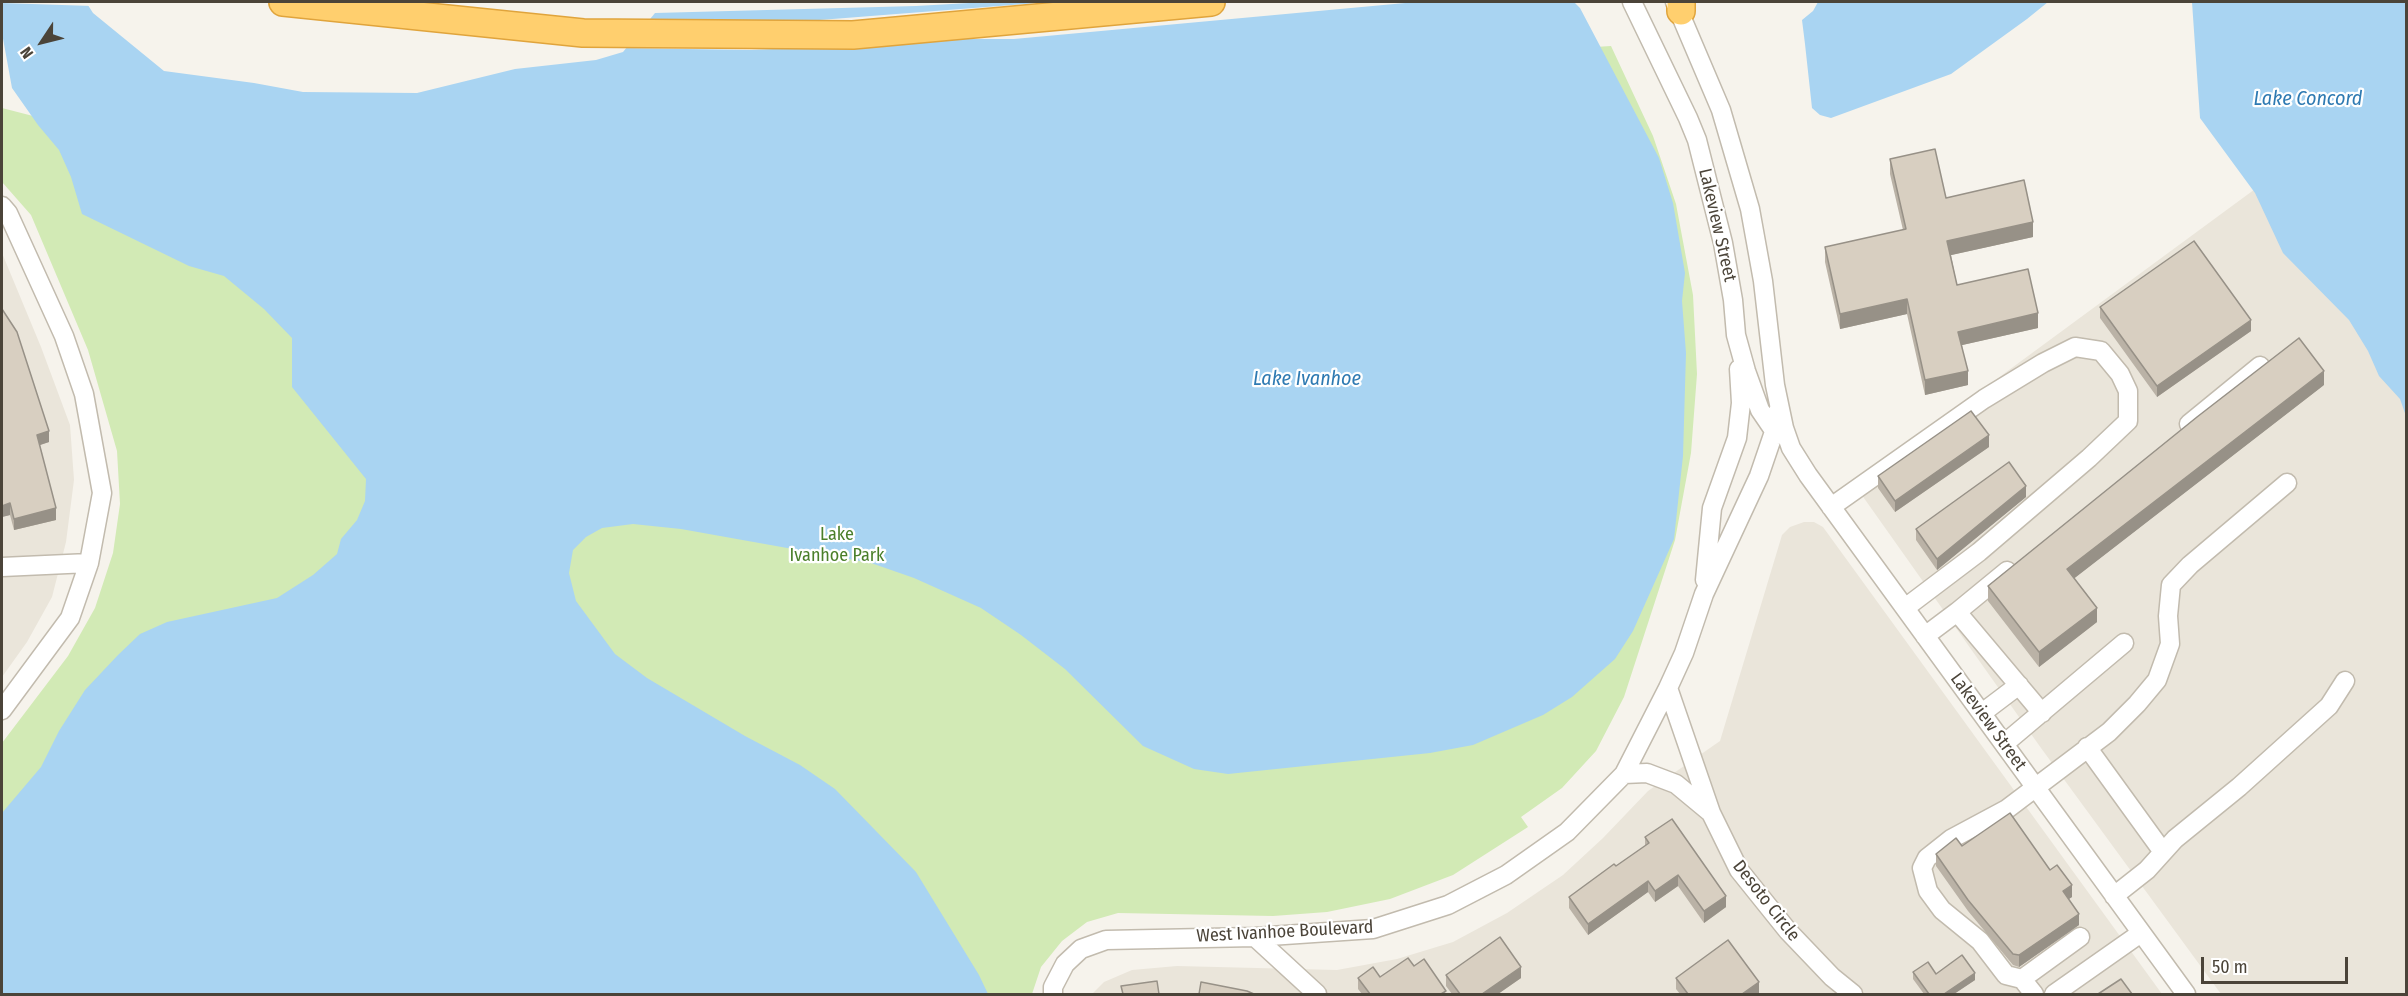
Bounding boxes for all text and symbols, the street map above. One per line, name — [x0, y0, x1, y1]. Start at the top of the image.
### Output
north arrow — [12, 12, 72, 72]
text: N — [16, 43, 37, 62]
water label: Lake Concord — [2254, 87, 2362, 111]
street label: Lakeview Street — [1693, 166, 1741, 284]
water label: Lake Ivanhoe — [1253, 367, 1361, 391]
park label: Lake Ivanhoe Park — [790, 524, 884, 566]
street label: Lakeview Street — [1945, 669, 2031, 775]
street label: Desoto Circle — [1728, 856, 1804, 946]
street label: West Ivanhoe Boulevard — [1196, 917, 1374, 947]
scale bar — [2204, 945, 2351, 983]
text: 50 m — [2212, 956, 2248, 978]

